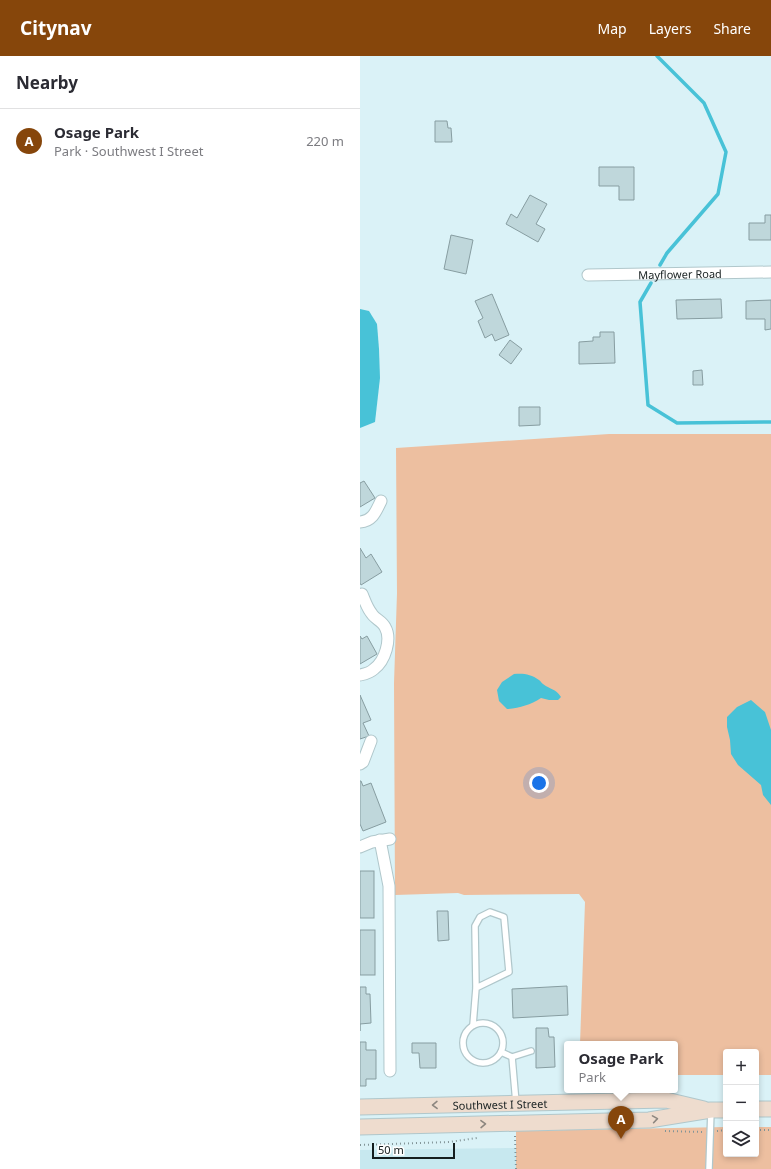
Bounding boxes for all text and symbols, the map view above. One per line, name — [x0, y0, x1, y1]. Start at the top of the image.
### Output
text: Citynav — [20, 15, 92, 41]
text: Map — [598, 19, 627, 38]
text: Layers — [649, 19, 691, 38]
text: Share — [713, 19, 751, 38]
text: Nearby — [16, 71, 78, 94]
text: Osage Park — [54, 122, 139, 142]
text: A — [25, 132, 34, 150]
text: 220 m — [306, 132, 344, 150]
text: Park · Southwest I Street — [54, 142, 203, 160]
street label: Mayflower Road — [638, 265, 722, 282]
your location — [529, 773, 549, 793]
popup — [564, 1041, 678, 1093]
text: Osage Park — [578, 1048, 664, 1068]
map controls — [723, 1049, 759, 1157]
button: + — [723, 1049, 759, 1085]
text: Park — [578, 1068, 606, 1086]
button: − — [723, 1085, 759, 1121]
street label: Southwest I Street — [452, 1095, 547, 1112]
one-way arrow — [432, 1101, 438, 1110]
pin: A — [608, 1106, 634, 1139]
one-way arrow — [652, 1115, 658, 1124]
one-way arrow — [480, 1120, 486, 1129]
button: layers — [723, 1121, 759, 1157]
scale bar — [372, 1141, 455, 1160]
text: 50 m — [378, 1142, 404, 1157]

